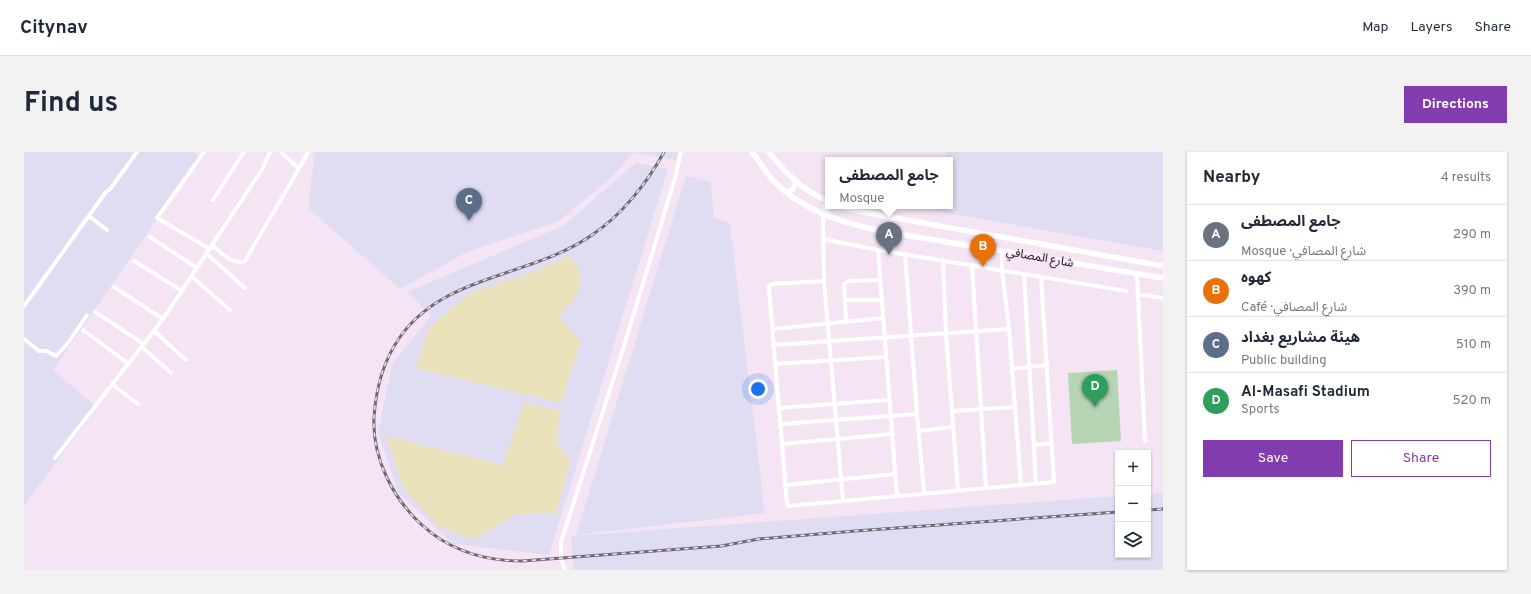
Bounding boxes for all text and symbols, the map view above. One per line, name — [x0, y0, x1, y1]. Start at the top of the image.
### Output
text: Citynav — [20, 16, 88, 40]
text: Map — [1362, 19, 1388, 36]
text: Layers — [1410, 19, 1452, 36]
text: Share — [1474, 19, 1511, 36]
text: Find us — [24, 86, 118, 122]
button: Directions — [1404, 86, 1507, 123]
popup — [825, 157, 953, 209]
text: جامع المصطفى — [839, 167, 939, 186]
text: Nearby — [1203, 167, 1260, 189]
text: 4 results — [1441, 170, 1491, 186]
pin: C — [456, 188, 482, 221]
text: Mosque — [839, 191, 884, 207]
text: جامع المصطفى — [1241, 213, 1341, 232]
pin: A — [876, 222, 902, 255]
text: A — [1211, 227, 1221, 243]
text: 290 m — [1453, 227, 1491, 243]
pin: B — [970, 234, 996, 267]
street label: شارع المصافي — [1005, 244, 1075, 273]
text: Mosque · شارع المصافي — [1241, 244, 1366, 260]
text: كهوه — [1241, 269, 1271, 288]
text: B — [1212, 283, 1220, 299]
text: 390 m — [1453, 283, 1491, 299]
text: Café · شارع المصافي — [1241, 300, 1347, 316]
text: هيئة مشاريع بغداد — [1241, 329, 1360, 348]
text: C — [1212, 337, 1220, 353]
text: 510 m — [1456, 337, 1491, 353]
text: Public building — [1241, 353, 1327, 369]
pin: D — [1082, 374, 1108, 407]
your location — [748, 379, 768, 399]
text: Al-Masafi Stadium — [1241, 383, 1370, 402]
text: D — [1211, 393, 1221, 409]
text: 520 m — [1453, 393, 1491, 409]
text: Sports — [1241, 402, 1280, 418]
button: Save — [1203, 440, 1343, 477]
button: Share — [1351, 440, 1491, 477]
map controls — [1115, 450, 1151, 558]
button: + — [1115, 450, 1151, 486]
button: − — [1115, 486, 1151, 522]
button: layers — [1115, 522, 1151, 558]

